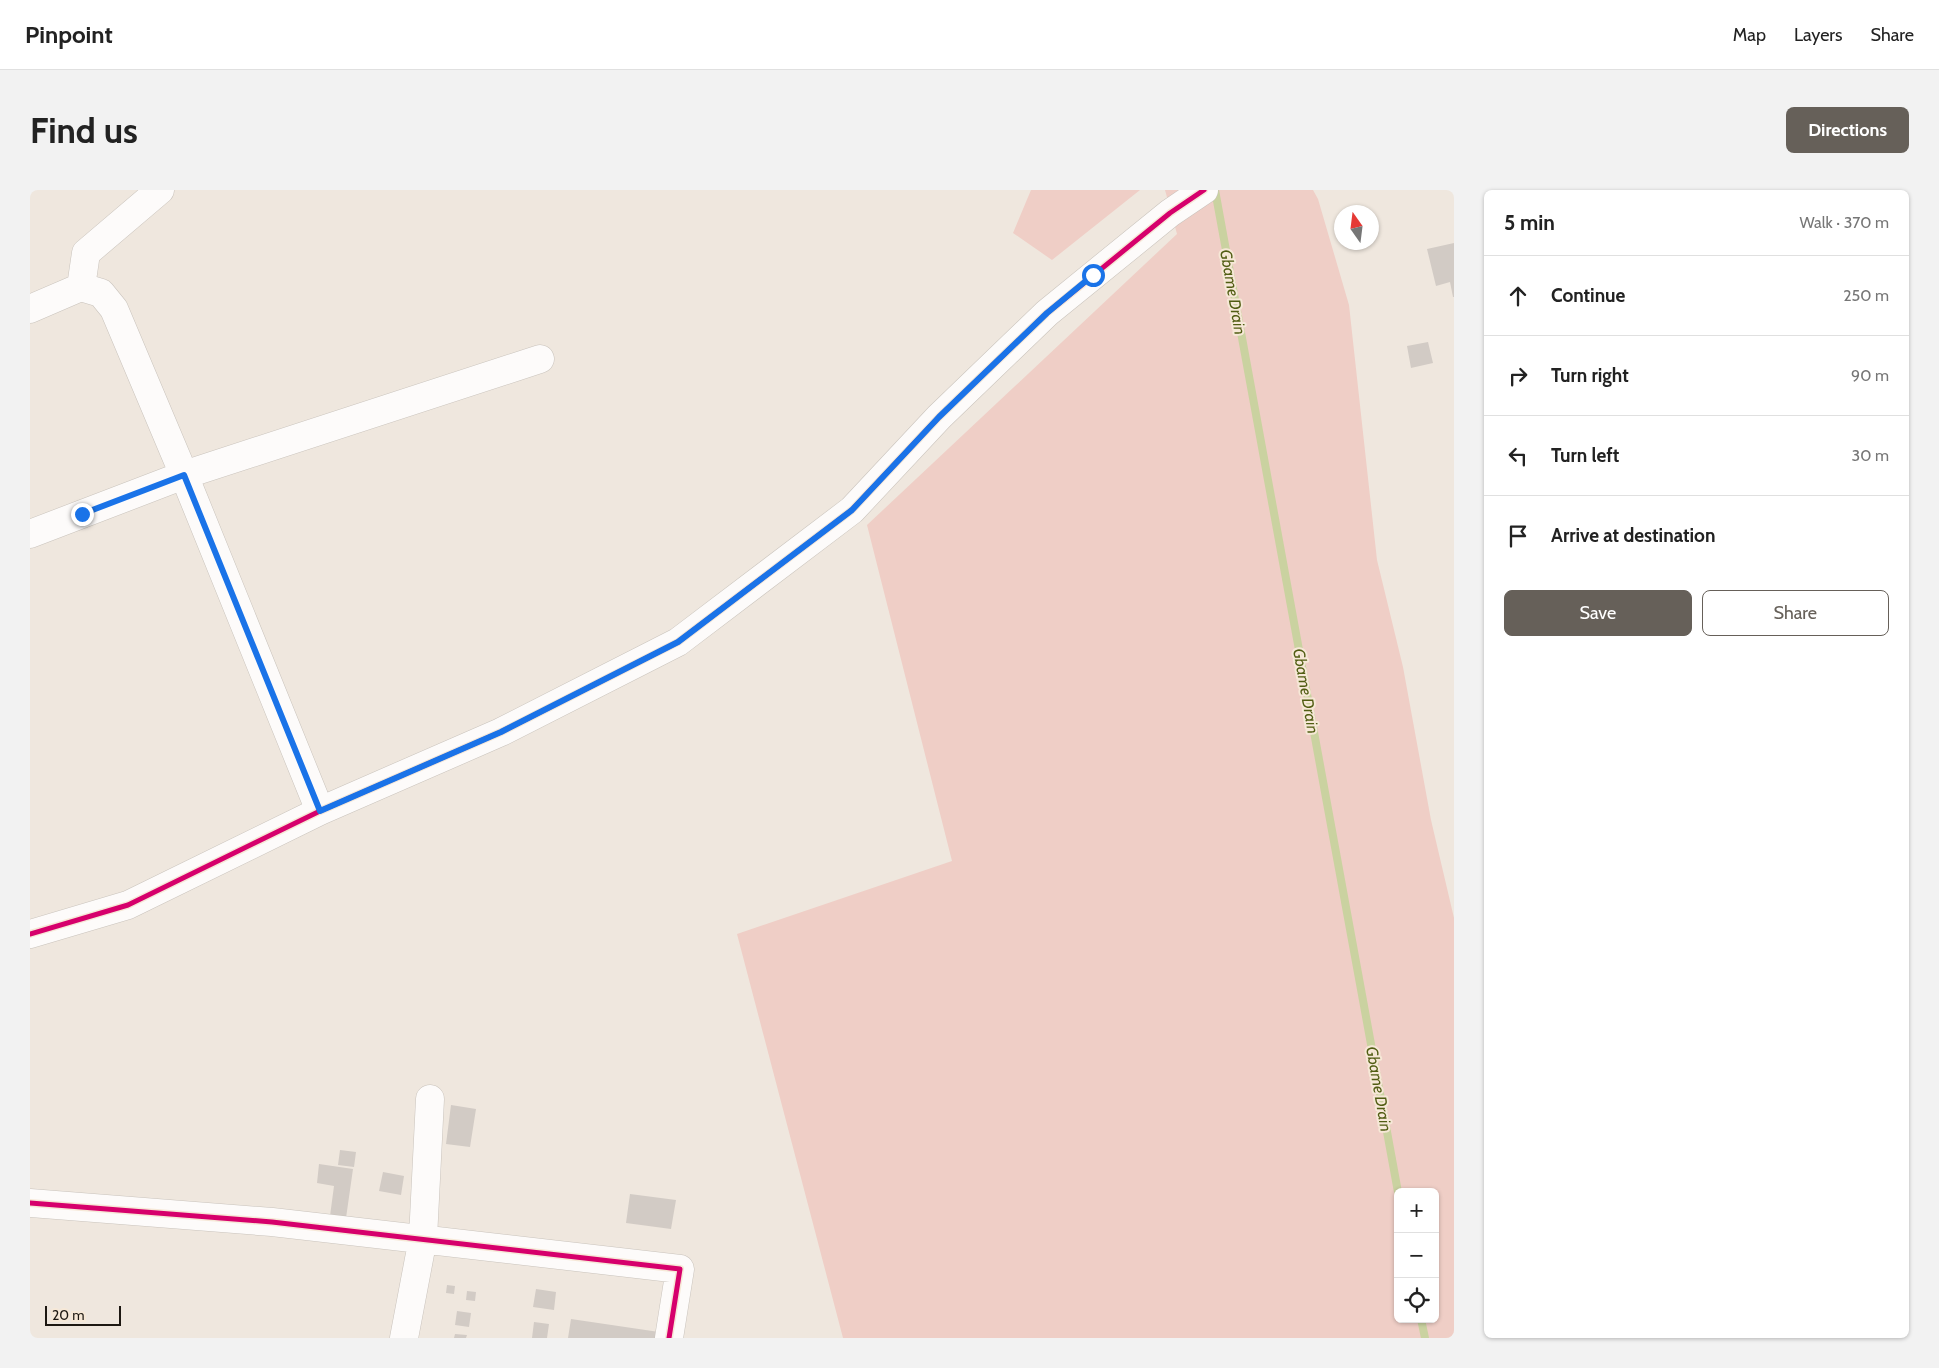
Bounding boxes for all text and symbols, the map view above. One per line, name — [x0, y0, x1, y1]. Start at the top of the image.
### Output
text: Pinpoint — [25, 20, 113, 49]
text: Map — [1733, 24, 1766, 46]
text: Layers — [1794, 24, 1843, 46]
text: Share — [1871, 24, 1914, 46]
button: Directions — [1786, 107, 1909, 153]
text: Find us — [30, 109, 138, 152]
north arrow — [1334, 205, 1379, 250]
text: 5 min — [1504, 210, 1555, 235]
text: Walk · 370 m — [1800, 213, 1889, 232]
water label: Gbame Drain — [1216, 248, 1250, 336]
route start — [1082, 264, 1105, 287]
icon: ahead — [1504, 282, 1532, 310]
text: Continue — [1551, 284, 1625, 307]
text: 250 m — [1843, 286, 1889, 305]
icon: right — [1504, 362, 1532, 390]
text: Turn right — [1551, 364, 1629, 387]
text: 90 m — [1851, 366, 1889, 385]
icon: left — [1504, 442, 1532, 470]
text: Turn left — [1551, 444, 1619, 467]
text: 30 m — [1852, 446, 1889, 465]
route end — [71, 503, 94, 526]
icon: arrive — [1504, 522, 1532, 550]
text: Arrive at destination — [1551, 524, 1715, 547]
button: Save — [1504, 590, 1692, 636]
button: Share — [1702, 590, 1889, 636]
water label: Gbame Drain — [1289, 647, 1323, 735]
water label: Gbame Drain — [1362, 1045, 1396, 1133]
map controls — [1394, 1188, 1439, 1323]
button: + — [1394, 1188, 1439, 1233]
button: − — [1394, 1233, 1439, 1278]
button: locate — [1394, 1278, 1439, 1323]
scale bar — [45, 1303, 121, 1326]
text: 20 m — [52, 1306, 85, 1324]

